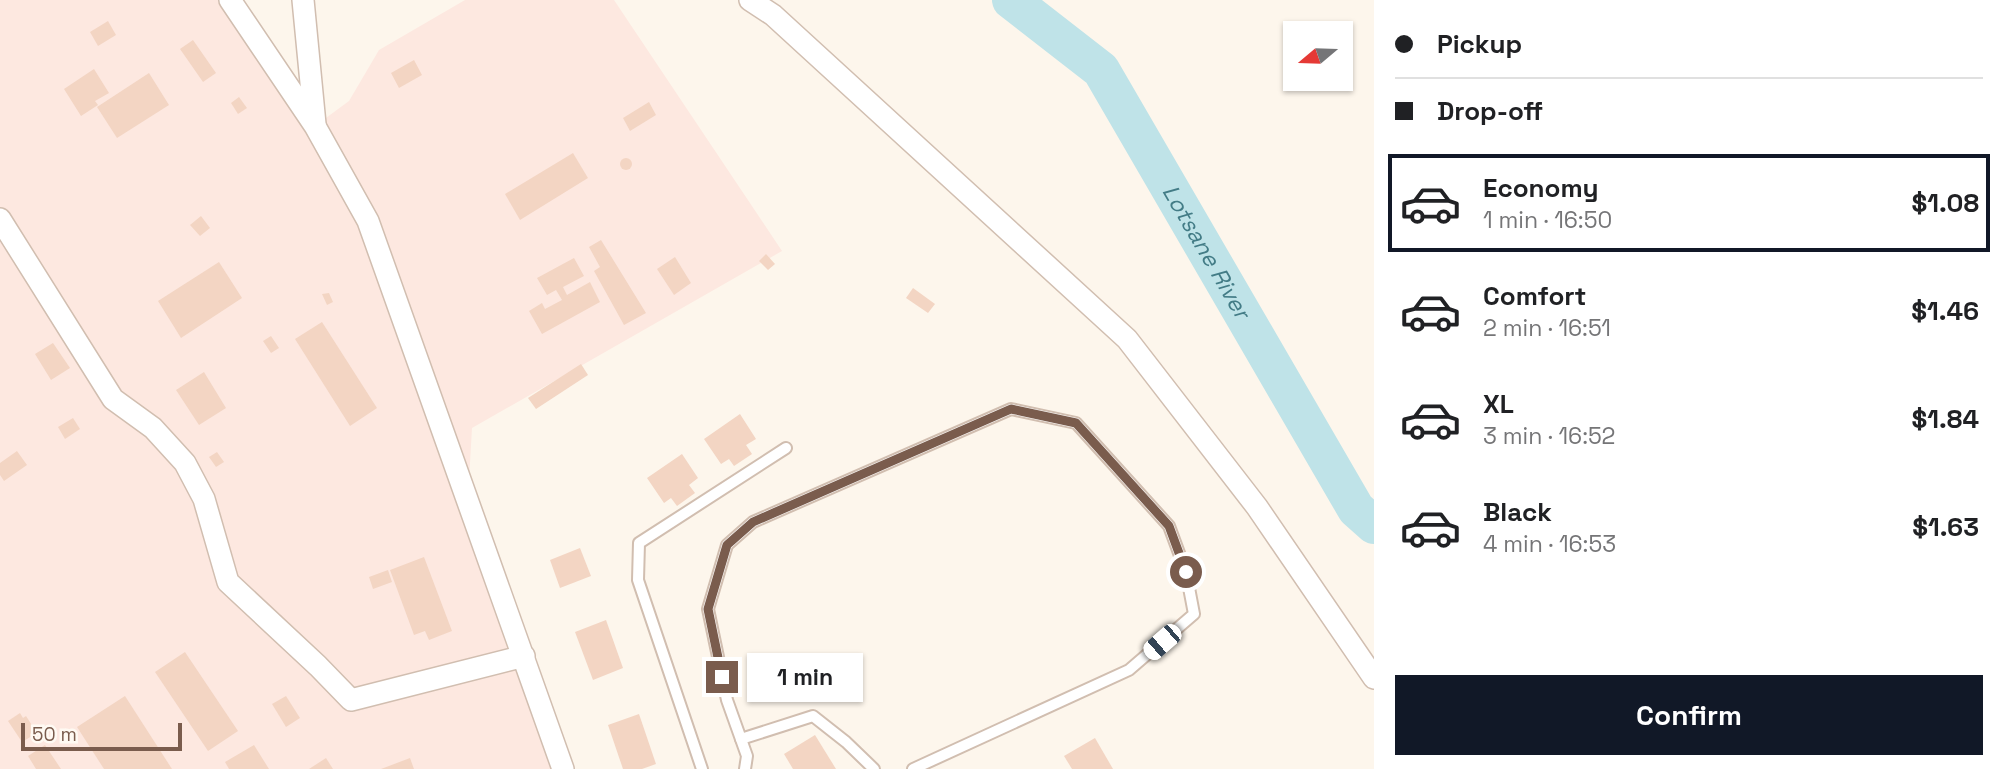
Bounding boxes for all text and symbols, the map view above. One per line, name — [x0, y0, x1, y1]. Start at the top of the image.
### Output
north arrow — [1283, 21, 1353, 91]
map controls — [1283, 21, 1353, 91]
text: Pickup — [1437, 27, 1522, 61]
text: Drop-off — [1437, 94, 1543, 128]
text: Economy — [1483, 171, 1599, 205]
icon: car — [1399, 172, 1462, 235]
water label: Lotsane River — [1156, 179, 1258, 326]
text: $1.08 — [1912, 186, 1979, 220]
text: 1 min · 16:50 — [1483, 205, 1612, 235]
text: Comfort — [1483, 279, 1586, 313]
icon: car — [1399, 280, 1462, 343]
text: $1.46 — [1911, 294, 1979, 328]
text: 2 min · 16:51 — [1483, 313, 1611, 343]
text: XL — [1483, 387, 1514, 421]
icon: car — [1399, 388, 1462, 451]
text: $1.84 — [1912, 402, 1979, 436]
text: 3 min · 16:52 — [1483, 421, 1615, 451]
text: Black — [1483, 495, 1552, 529]
icon: car — [1399, 496, 1462, 559]
text: $1.63 — [1912, 510, 1979, 544]
text: 4 min · 16:53 — [1483, 529, 1616, 559]
route start — [1170, 556, 1202, 588]
car — [1140, 620, 1185, 664]
callout: 1 min — [746, 652, 862, 702]
route end — [706, 661, 738, 693]
text: 1 min — [777, 662, 833, 692]
button: Confirm — [1395, 675, 1983, 755]
scale bar — [21, 720, 182, 752]
text: 50 m — [32, 722, 77, 747]

